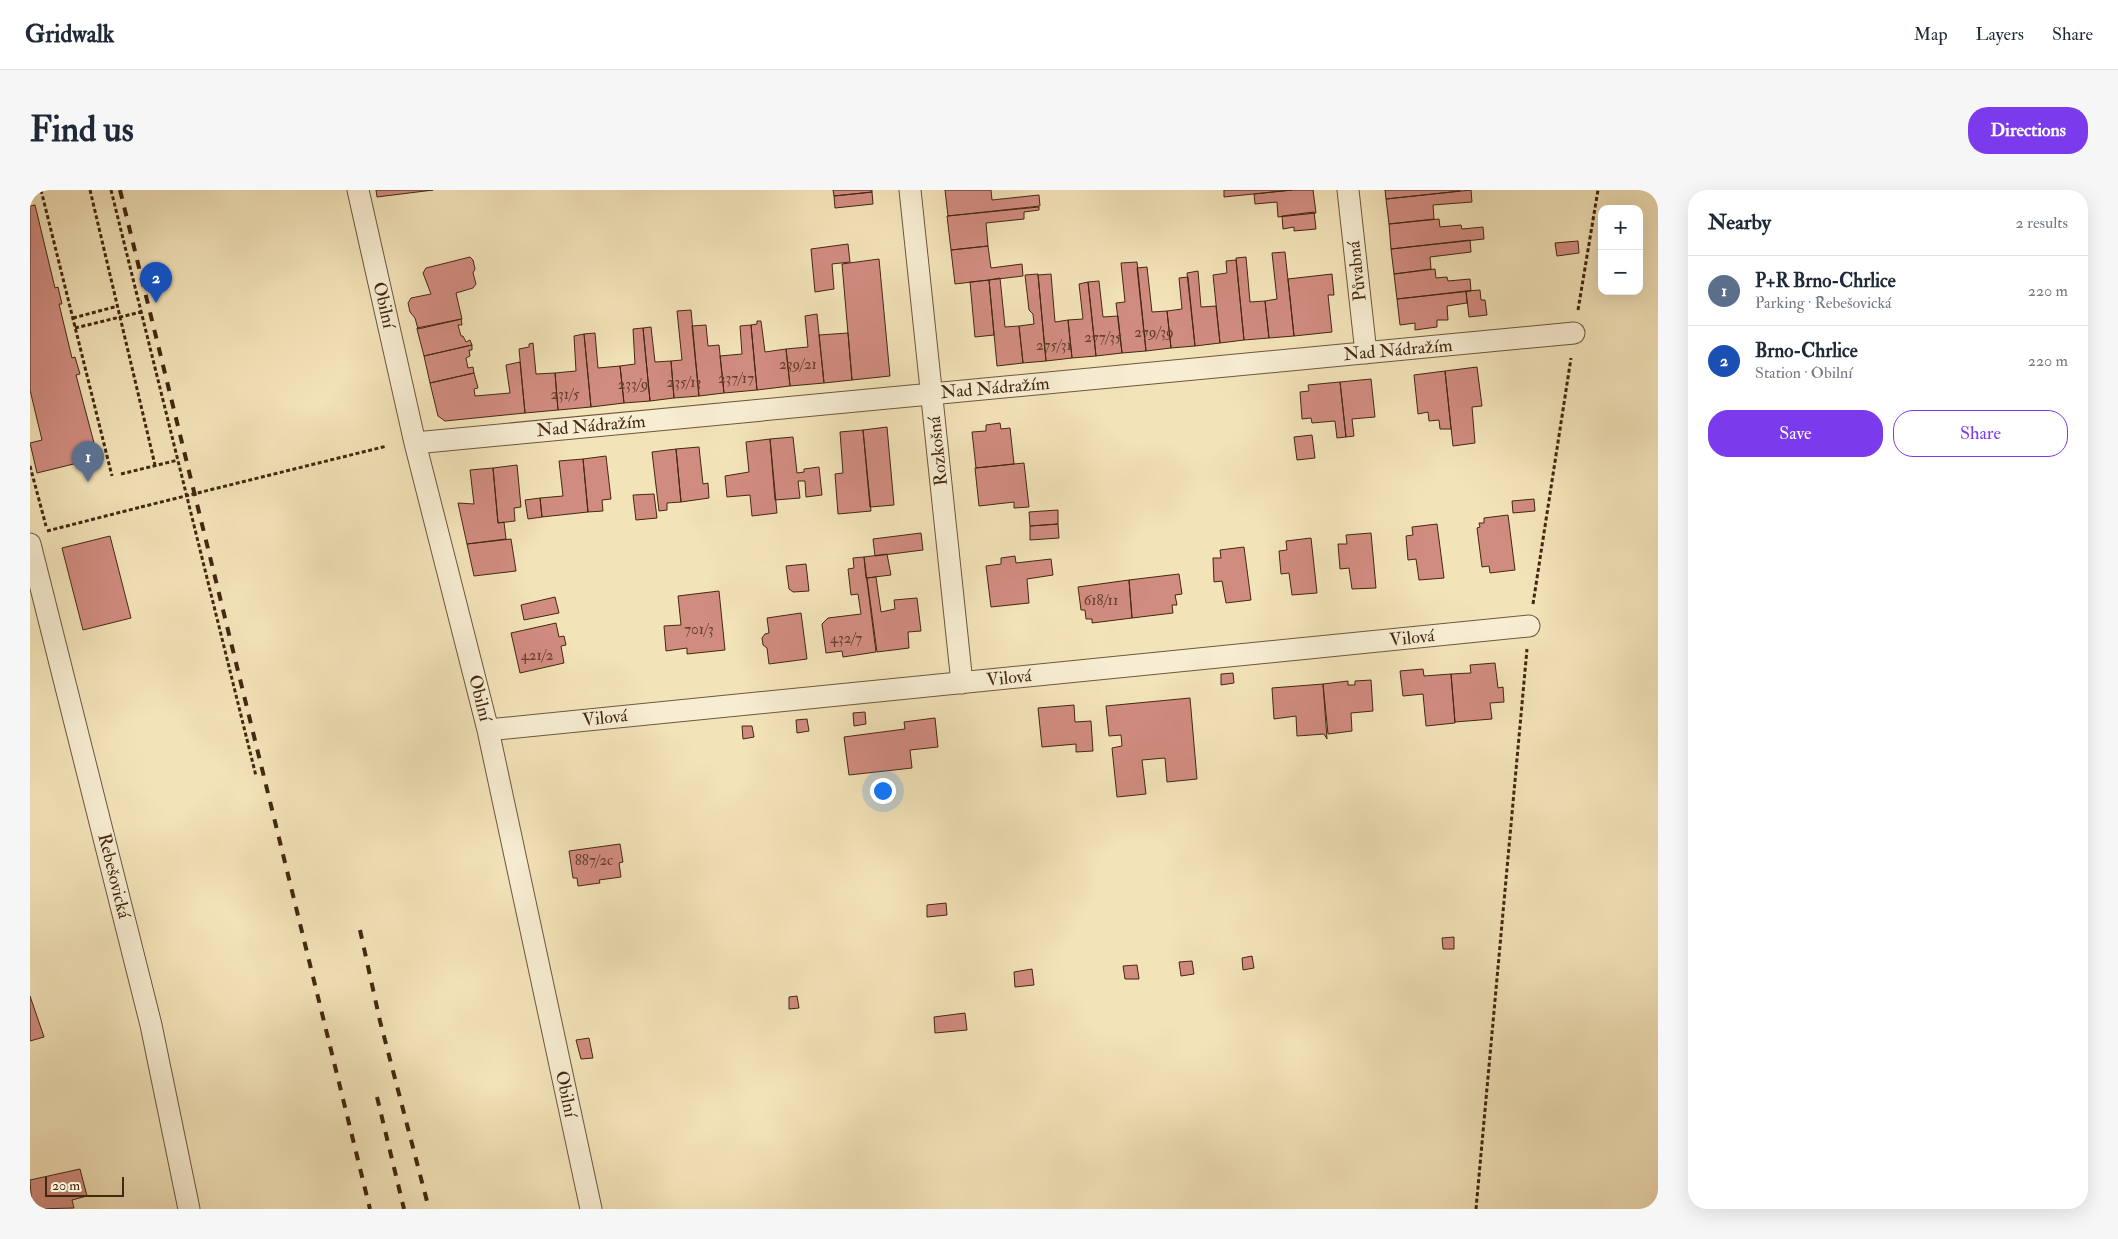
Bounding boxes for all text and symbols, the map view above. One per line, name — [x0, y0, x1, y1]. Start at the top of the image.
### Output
text: Gridwalk — [25, 19, 114, 50]
text: Map — [1914, 23, 1948, 46]
text: Layers — [1976, 23, 2024, 46]
text: Share — [2052, 23, 2093, 46]
button: Directions — [1968, 107, 2088, 154]
text: Find us — [30, 108, 134, 152]
map controls — [1598, 205, 1643, 295]
button: + — [1598, 205, 1643, 250]
text: Nearby — [1708, 209, 1771, 236]
text: 2 results — [2015, 213, 2068, 233]
street label: Půvabná — [1342, 239, 1372, 302]
button: − — [1598, 250, 1643, 295]
pin: 2 — [140, 262, 172, 303]
text: P+R Brno-Chrlice — [1755, 269, 1896, 293]
street label: Obilní — [368, 280, 401, 332]
text: 1 — [1721, 281, 1727, 301]
text: 220 m — [2028, 281, 2068, 301]
text: Parking · Rebešovická — [1755, 293, 1892, 313]
house number: 279/39 — [1134, 323, 1174, 342]
house number: 277/35 — [1084, 328, 1122, 347]
street label: Nad Nádražím — [1343, 334, 1453, 366]
house number: 275/31 — [1036, 336, 1072, 355]
text: Brno-Chrlice — [1755, 339, 1858, 363]
text: 2 — [1720, 351, 1728, 371]
text: 220 m — [2028, 351, 2068, 371]
house number: 239/21 — [779, 355, 817, 374]
text: Station · Obilní — [1755, 363, 1853, 383]
house number: 237/17 — [718, 369, 754, 388]
street label: Nad Nádražím — [940, 372, 1050, 404]
house number: 235/13 — [667, 373, 701, 392]
house number: 233/9 — [618, 375, 648, 394]
house number: 231/5 — [550, 385, 580, 404]
street label: Nad Nádražím — [536, 410, 646, 442]
button: Save — [1708, 410, 1883, 457]
button: Share — [1893, 410, 2068, 457]
street label: Rozkošná — [923, 414, 953, 487]
pin: 1 — [72, 441, 104, 482]
house number: 618/11 — [1084, 591, 1118, 610]
house number: 701/3 — [684, 620, 714, 639]
street label: Vilová — [1388, 624, 1436, 652]
house number: 432/7 — [830, 629, 862, 648]
house number: 421/2 — [521, 646, 554, 665]
street label: Vilová — [985, 664, 1033, 692]
street label: Obilní — [463, 672, 497, 725]
street label: Vilová — [581, 704, 629, 732]
your location — [870, 778, 896, 804]
street label: Rebešovická — [92, 831, 136, 922]
house number: 887/2c — [575, 851, 613, 870]
street label: Obilní — [550, 1069, 582, 1121]
scale bar — [45, 1174, 124, 1197]
text: 20 m — [52, 1177, 80, 1194]

